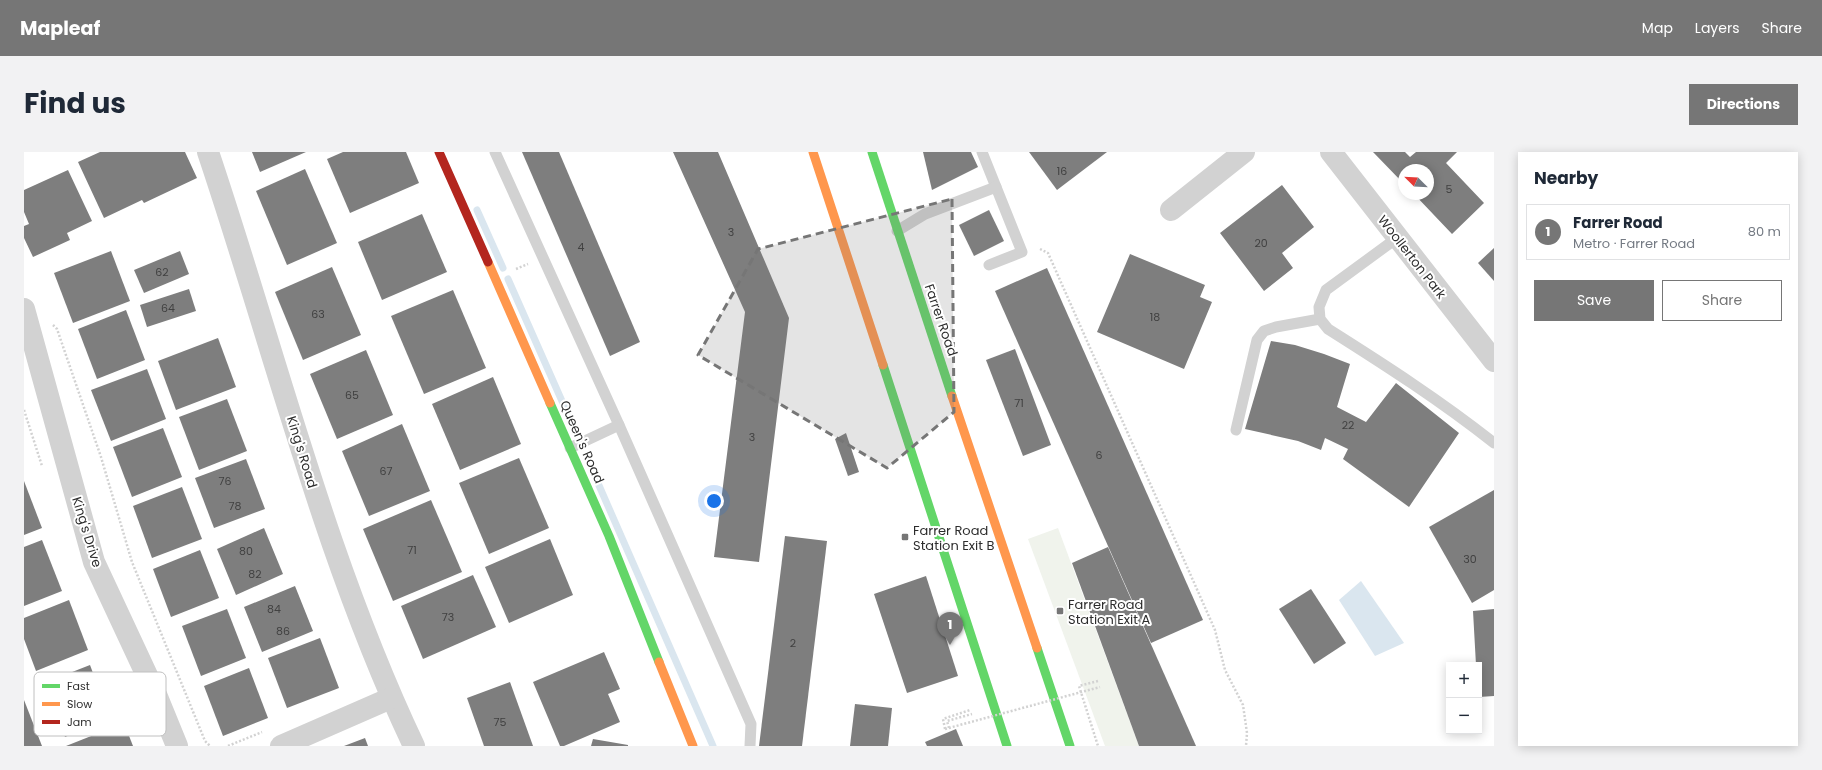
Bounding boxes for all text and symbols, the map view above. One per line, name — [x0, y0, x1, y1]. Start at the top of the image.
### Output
text: Mapleaf — [20, 15, 100, 42]
text: Map — [1642, 18, 1673, 38]
text: Layers — [1695, 18, 1739, 38]
text: Share — [1761, 18, 1802, 38]
text: Find us — [24, 84, 126, 123]
button: Directions — [1689, 84, 1798, 125]
house number: 16 — [1057, 163, 1067, 179]
north arrow — [1398, 164, 1434, 200]
text: Nearby — [1534, 166, 1598, 190]
house number: 5 — [1446, 181, 1453, 197]
street label: Woollerton Park — [1373, 211, 1451, 303]
text: Farrer Road — [1573, 212, 1663, 233]
text: 1 — [1546, 222, 1550, 241]
text: 80 m — [1748, 222, 1781, 241]
house number: 3 — [728, 224, 734, 240]
text: Metro · Farrer Road — [1573, 234, 1695, 253]
house number: 20 — [1254, 235, 1268, 251]
house number: 4 — [578, 239, 585, 255]
house number: 62 — [155, 264, 169, 280]
button: Save — [1534, 280, 1654, 321]
button: Share — [1662, 280, 1782, 321]
street label: Farrer Road — [920, 281, 962, 359]
house number: 64 — [161, 300, 175, 316]
house number: 63 — [311, 306, 325, 322]
house number: 18 — [1150, 309, 1160, 325]
house number: 65 — [345, 387, 359, 403]
house number: 71 — [1014, 395, 1024, 411]
street label: Queen's Road — [555, 397, 609, 487]
street label: King's Road — [282, 414, 322, 490]
house number: 22 — [1342, 417, 1354, 433]
house number: 3 — [749, 429, 755, 445]
house number: 6 — [1096, 447, 1103, 463]
house number: 67 — [380, 463, 393, 479]
house number: 76 — [219, 473, 232, 489]
your location — [704, 491, 724, 511]
street label: King's Drive — [67, 494, 107, 570]
house number: 78 — [229, 498, 242, 514]
place label: Farrer Road Station Exit B — [913, 521, 994, 555]
marker: Farrer Road Station Exit B — [900, 532, 910, 542]
house number: 71 — [407, 542, 417, 558]
house number: 80 — [239, 543, 253, 559]
house number: 30 — [1463, 551, 1477, 567]
house number: 82 — [248, 566, 262, 582]
place label: Farrer Road Station Exit A — [1068, 595, 1150, 629]
house number: 84 — [267, 601, 281, 617]
marker: Farrer Road Station Exit A — [1055, 606, 1065, 616]
house number: 73 — [442, 609, 454, 625]
pin: 1 — [937, 612, 963, 645]
house number: 86 — [276, 623, 290, 639]
house number: 2 — [790, 635, 796, 651]
map controls — [1446, 662, 1482, 734]
button: + — [1446, 662, 1482, 698]
legend — [34, 672, 166, 736]
text: Fast — [67, 678, 90, 694]
text: Slow — [67, 696, 92, 712]
button: − — [1446, 698, 1482, 734]
text: Jam — [67, 714, 92, 730]
house number: 75 — [494, 714, 507, 730]

